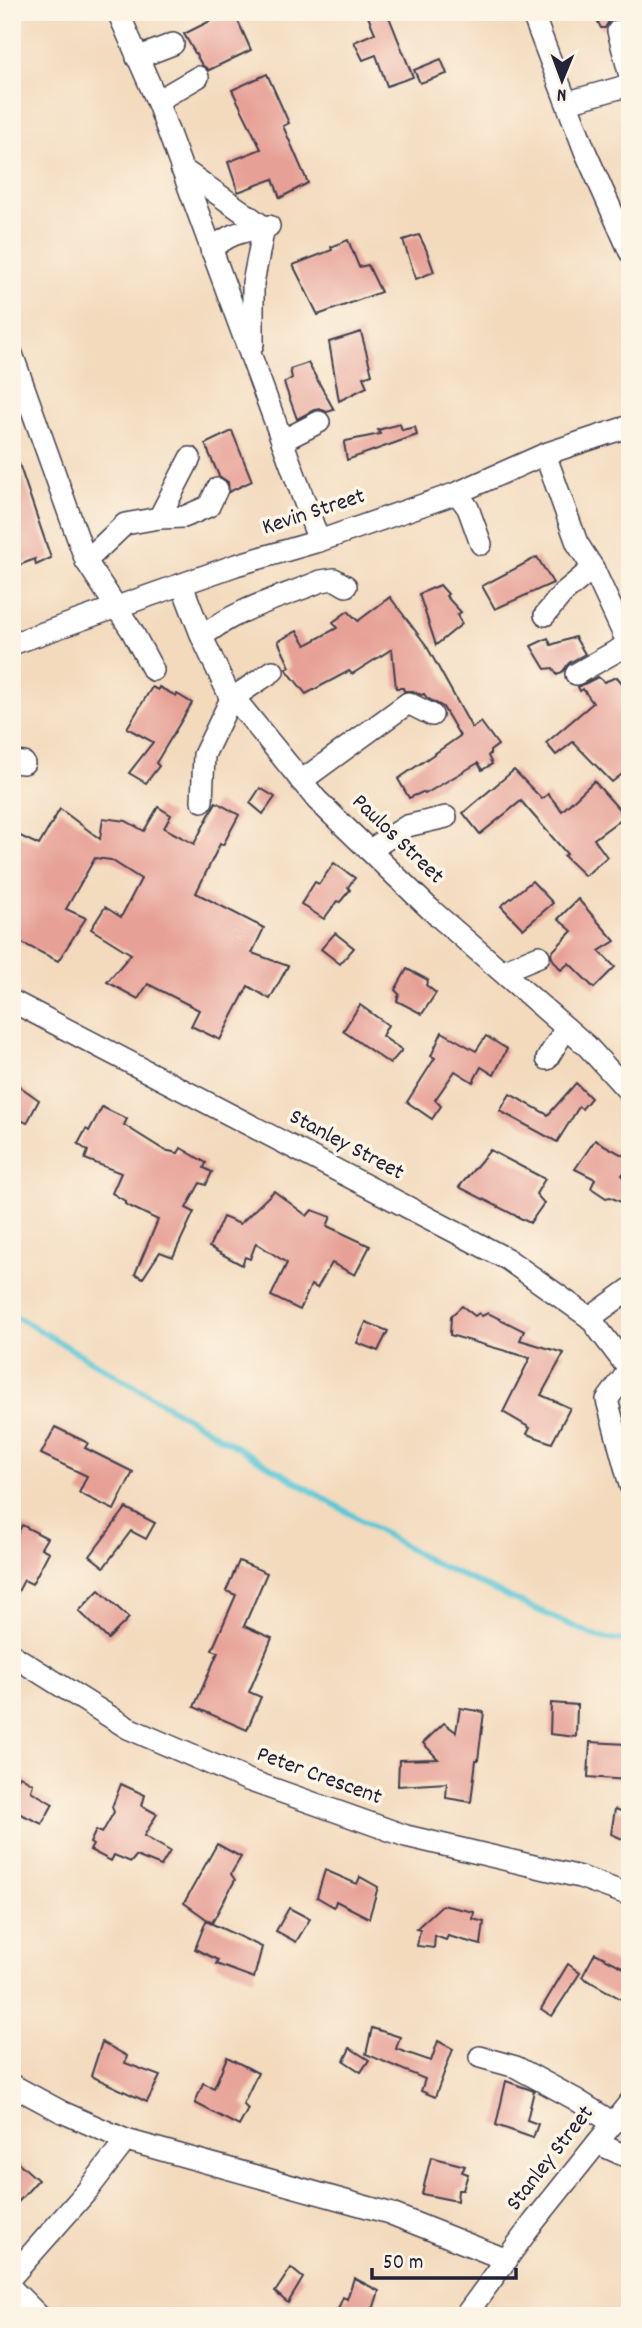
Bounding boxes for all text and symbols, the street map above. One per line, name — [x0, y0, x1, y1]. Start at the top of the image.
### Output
north arrow — [526, 46, 596, 116]
text: N — [557, 80, 567, 107]
street label: Kevin Street — [258, 481, 370, 545]
street label: Paulos Street — [343, 787, 451, 893]
street label: Stanley Street — [283, 1102, 409, 1190]
street label: Peter Crescent — [252, 1739, 386, 1815]
street label: Stanley Street — [499, 2099, 603, 2219]
scale bar — [372, 2237, 516, 2281]
text: 50 m — [383, 2249, 423, 2279]

